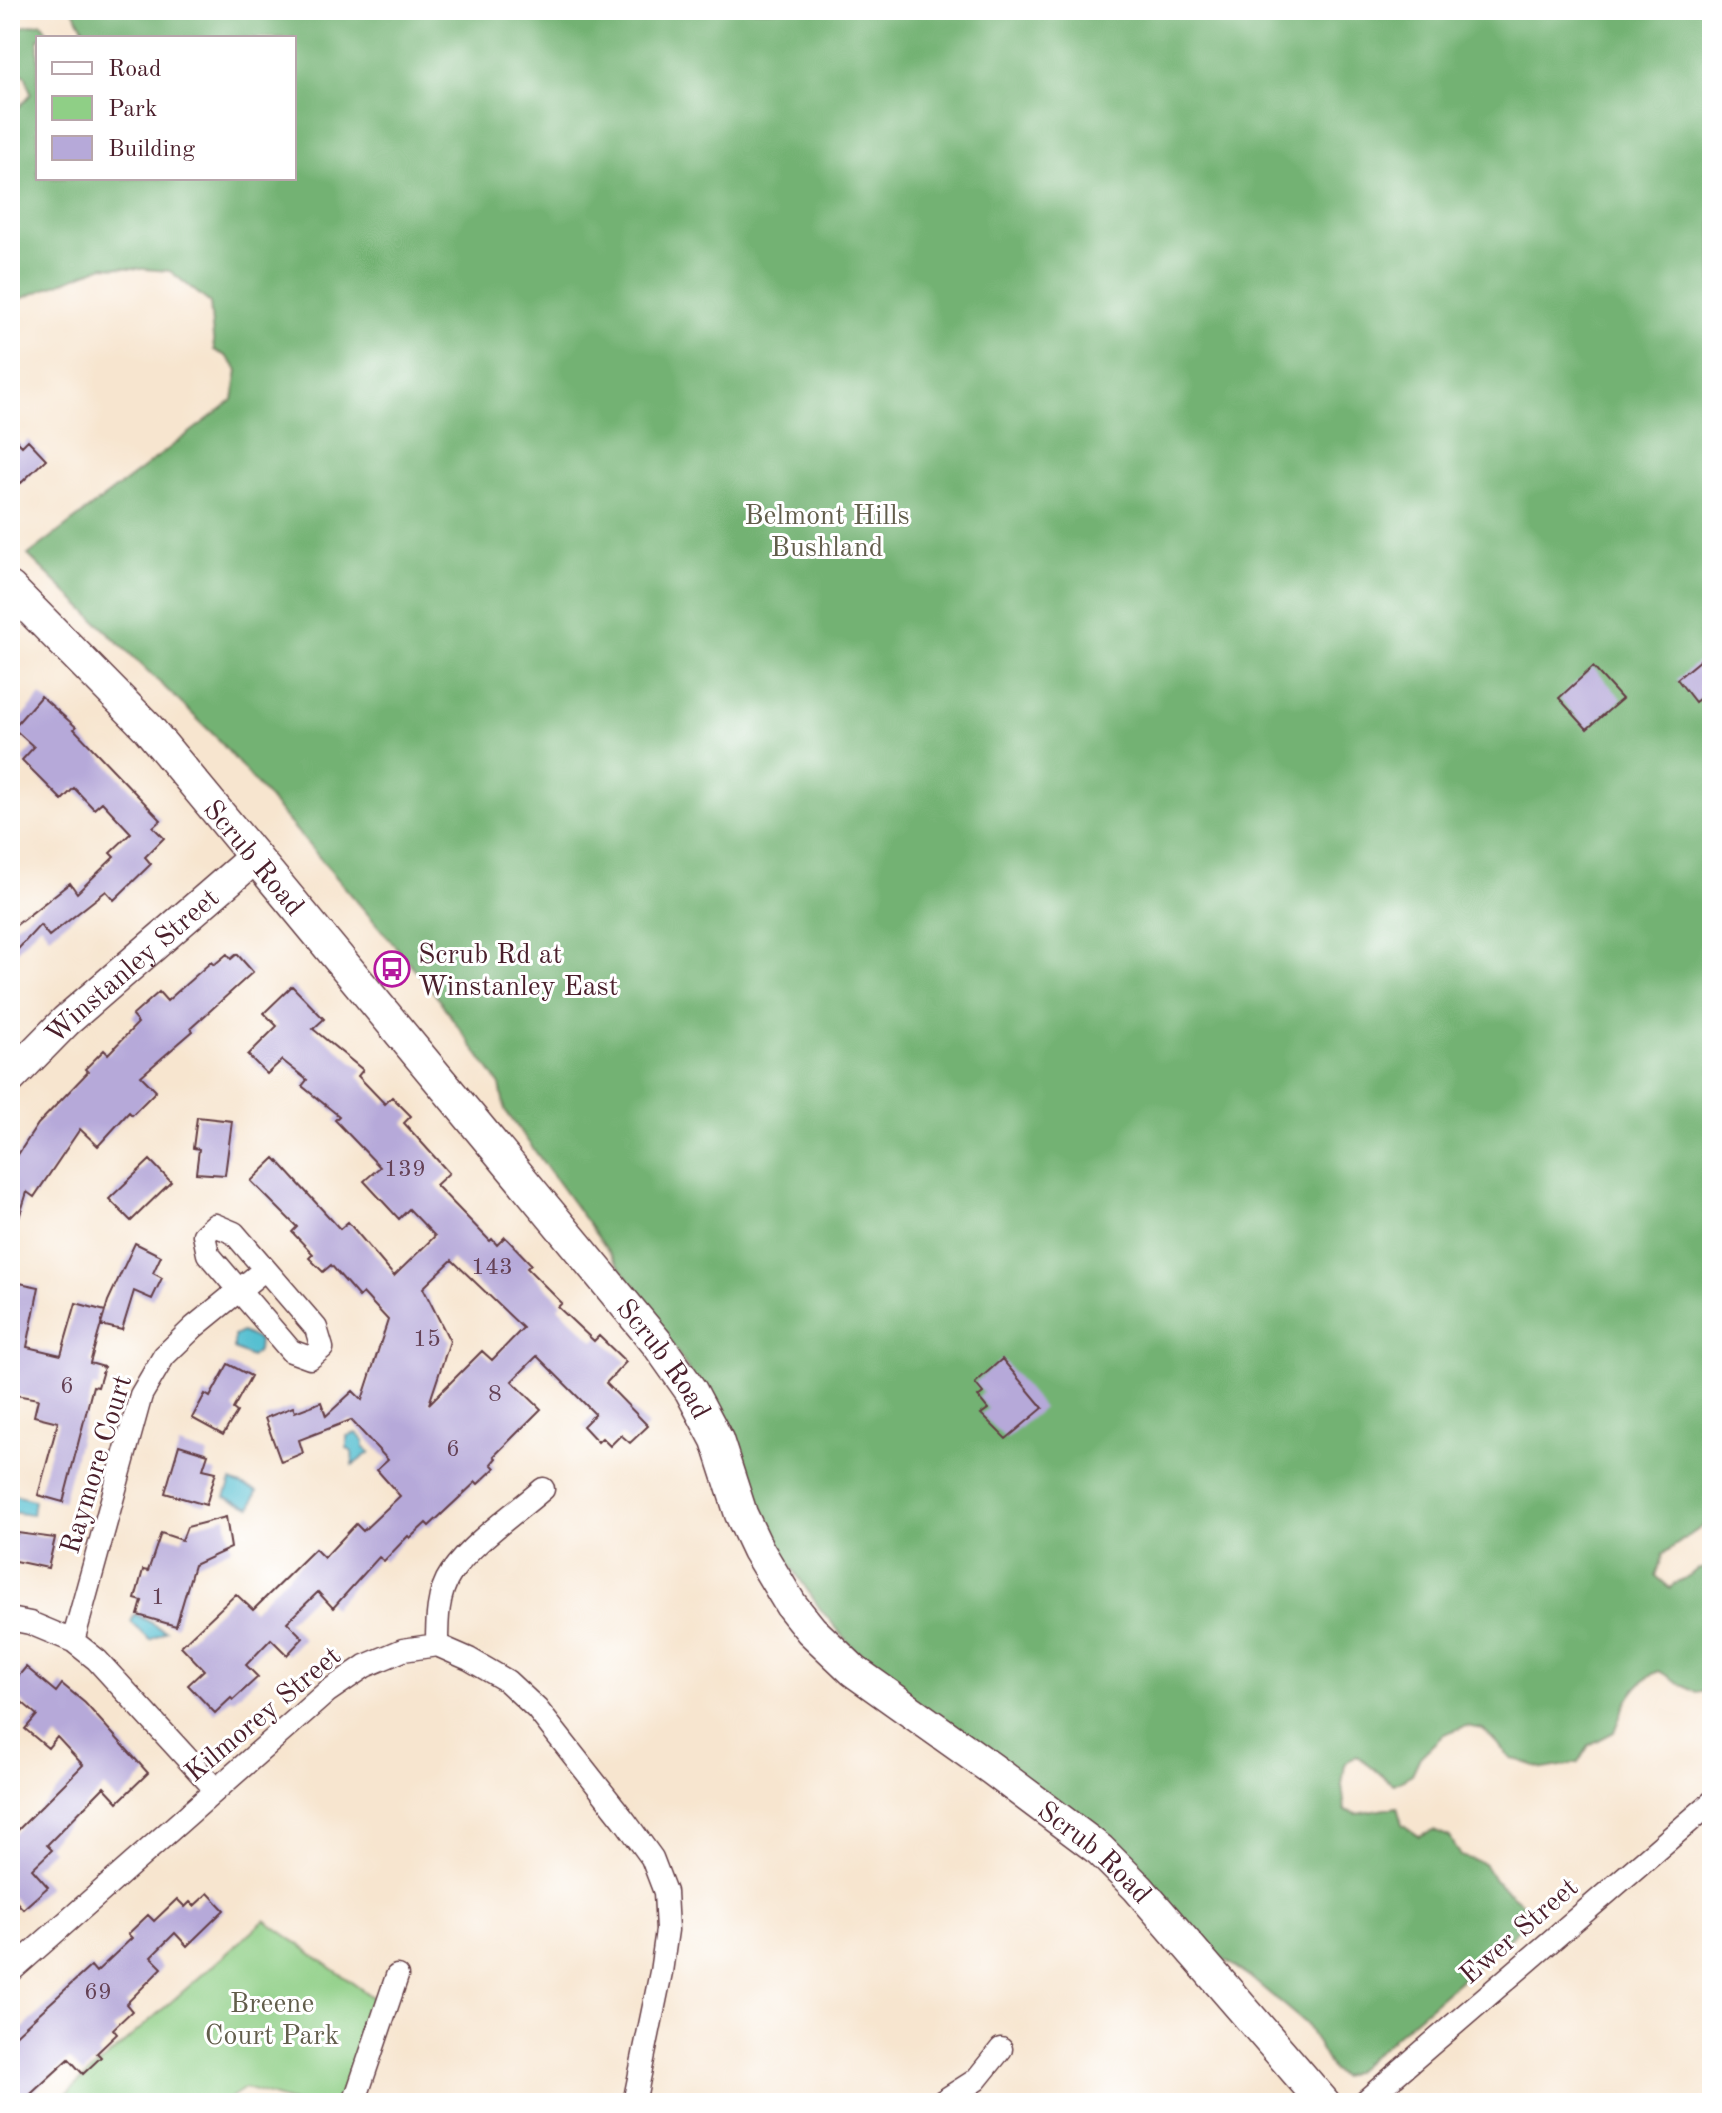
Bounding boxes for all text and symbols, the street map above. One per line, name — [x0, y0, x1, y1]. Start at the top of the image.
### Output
legend — [36, 36, 296, 180]
text: Road — [108, 58, 161, 82]
text: Park — [108, 98, 157, 122]
text: Building — [108, 138, 195, 162]
park label: Belmont Hills Bushland — [744, 503, 910, 563]
street label: Scrub Road — [197, 796, 308, 922]
street label: Winstanley Street — [41, 884, 225, 1050]
place label: Scrub Rd at Winstanley East — [418, 942, 618, 1002]
bus stop icon: Scrub Rd at Winstanley East — [373, 950, 411, 988]
house number: 139 — [384, 1158, 426, 1182]
house number: 143 — [471, 1256, 513, 1280]
street label: Scrub Road — [610, 1295, 714, 1424]
house number: 15 — [413, 1328, 441, 1352]
street label: Raymore Court — [57, 1372, 138, 1558]
house number: 6 — [60, 1375, 74, 1399]
house number: 8 — [488, 1383, 502, 1407]
house number: 6 — [446, 1438, 460, 1462]
house number: 1 — [151, 1586, 165, 1610]
street label: Kilmorey Street — [181, 1642, 347, 1788]
street label: Scrub Road — [1031, 1797, 1155, 1910]
street label: Ewer Street — [1456, 1874, 1584, 1991]
house number: 69 — [84, 1981, 112, 2005]
park label: Breene Court Park — [205, 1991, 339, 2051]

